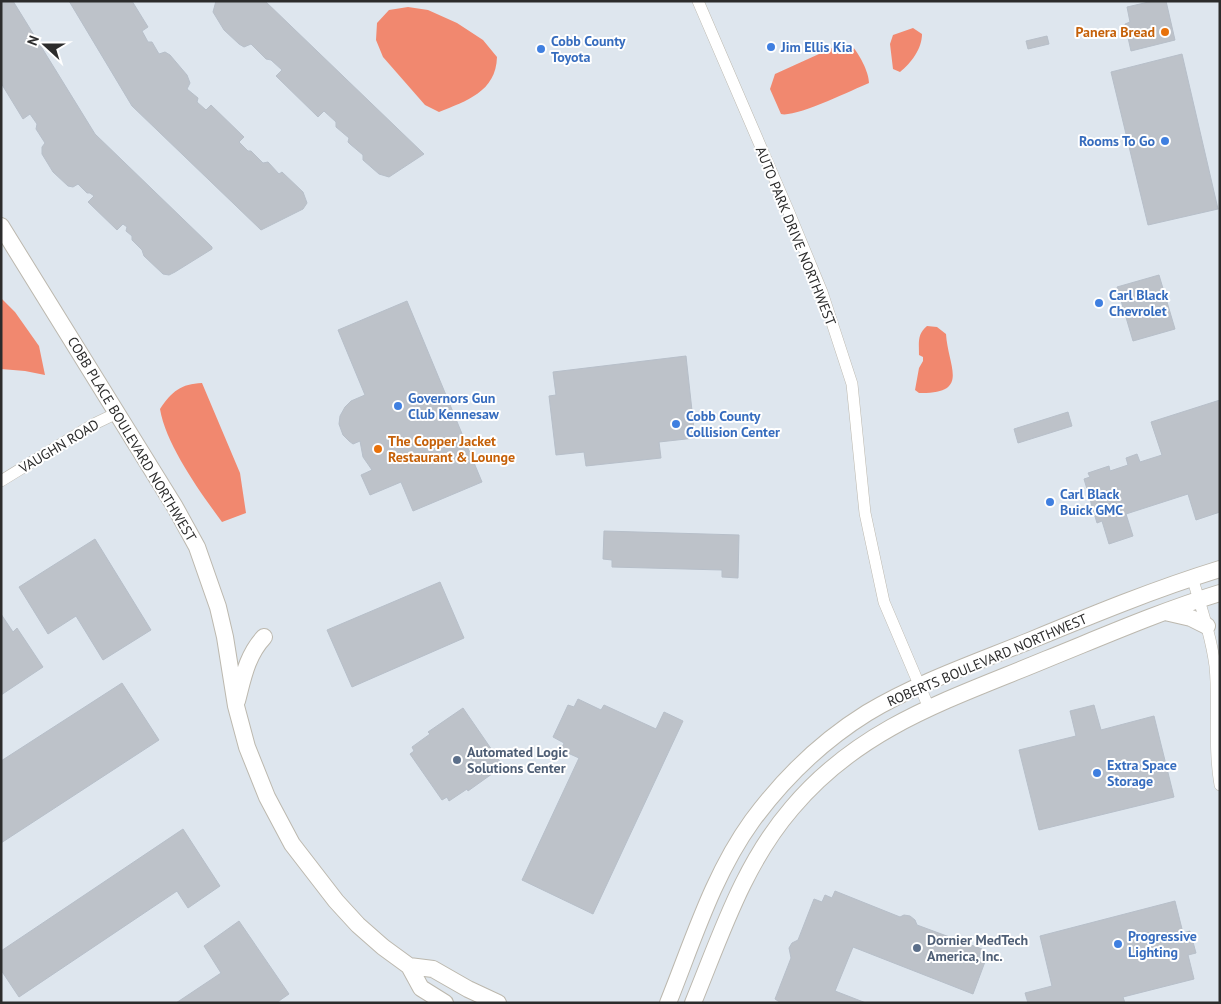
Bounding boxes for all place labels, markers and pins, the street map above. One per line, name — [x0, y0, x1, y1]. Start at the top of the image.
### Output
place label: Panera Bread — [1076, 23, 1155, 41]
marker: Panera Bread — [1159, 26, 1171, 38]
place label: Cobb County Toyota — [551, 32, 626, 66]
place label: Jim Ellis Kia — [780, 38, 852, 56]
marker: Jim Ellis Kia — [765, 41, 777, 53]
marker: Cobb County Toyota — [535, 43, 547, 55]
place label: Rooms To Go — [1079, 132, 1155, 150]
marker: Rooms To Go — [1159, 135, 1171, 147]
place label: Carl Black Chevrolet — [1109, 286, 1169, 320]
marker: Carl Black Chevrolet — [1093, 297, 1105, 309]
place label: Governors Gun Club Kennesaw — [408, 389, 500, 423]
marker: Governors Gun Club Kennesaw — [392, 400, 404, 412]
place label: Cobb County Collision Center — [686, 407, 780, 441]
marker: Cobb County Collision Center — [670, 418, 682, 430]
place label: The Copper Jacket Restaurant & Lounge — [388, 432, 515, 466]
marker: The Copper Jacket Restaurant & Lounge — [372, 443, 384, 455]
place label: Carl Black Buick GMC — [1060, 485, 1123, 519]
marker: Carl Black Buick GMC — [1044, 496, 1056, 508]
place label: Automated Logic Solutions Center — [467, 743, 568, 777]
marker: Automated Logic Solutions Center — [451, 754, 463, 766]
place label: Extra Space Storage — [1107, 756, 1177, 790]
marker: Extra Space Storage — [1091, 767, 1103, 779]
place label: Progressive Lighting — [1128, 927, 1197, 961]
place label: Dornier MedTech America, Inc. — [927, 931, 1028, 965]
marker: Progressive Lighting — [1112, 938, 1124, 950]
marker: Dornier MedTech America, Inc. — [911, 942, 923, 954]

